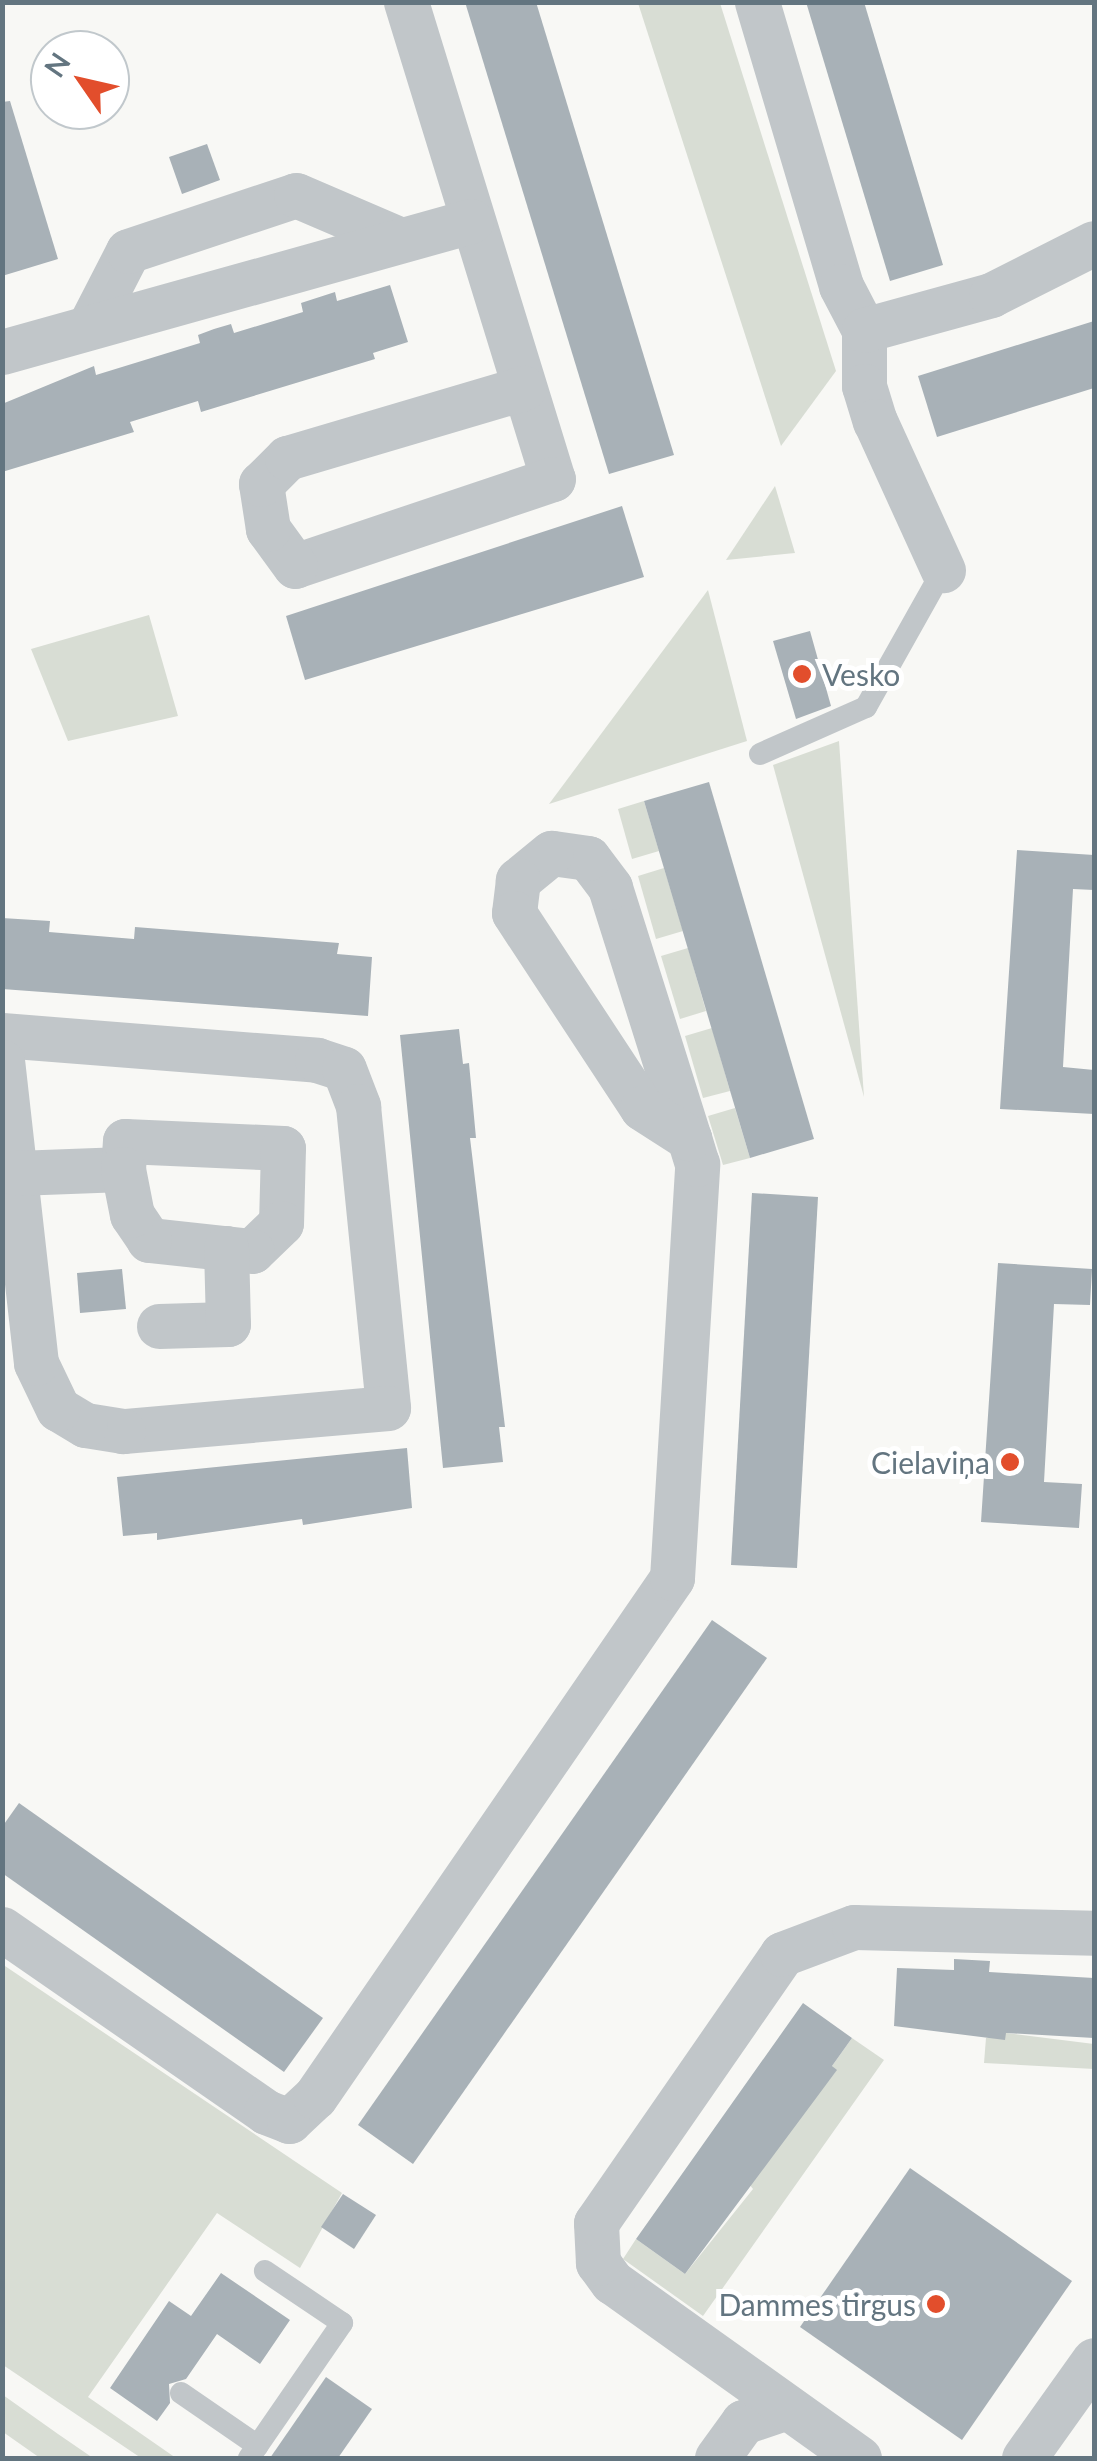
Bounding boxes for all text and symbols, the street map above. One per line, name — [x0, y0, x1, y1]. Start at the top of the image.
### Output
north arrow — [30, 30, 130, 130]
text: N — [37, 46, 77, 83]
place label: Vesko — [822, 656, 900, 692]
marker: Vesko — [791, 663, 813, 685]
place label: Cielaviņa — [871, 1444, 990, 1480]
marker: Cielaviņa — [999, 1451, 1021, 1473]
place label: Dammes tirgus — [718, 2286, 916, 2322]
marker: Dammes tirgus — [925, 2293, 947, 2315]

